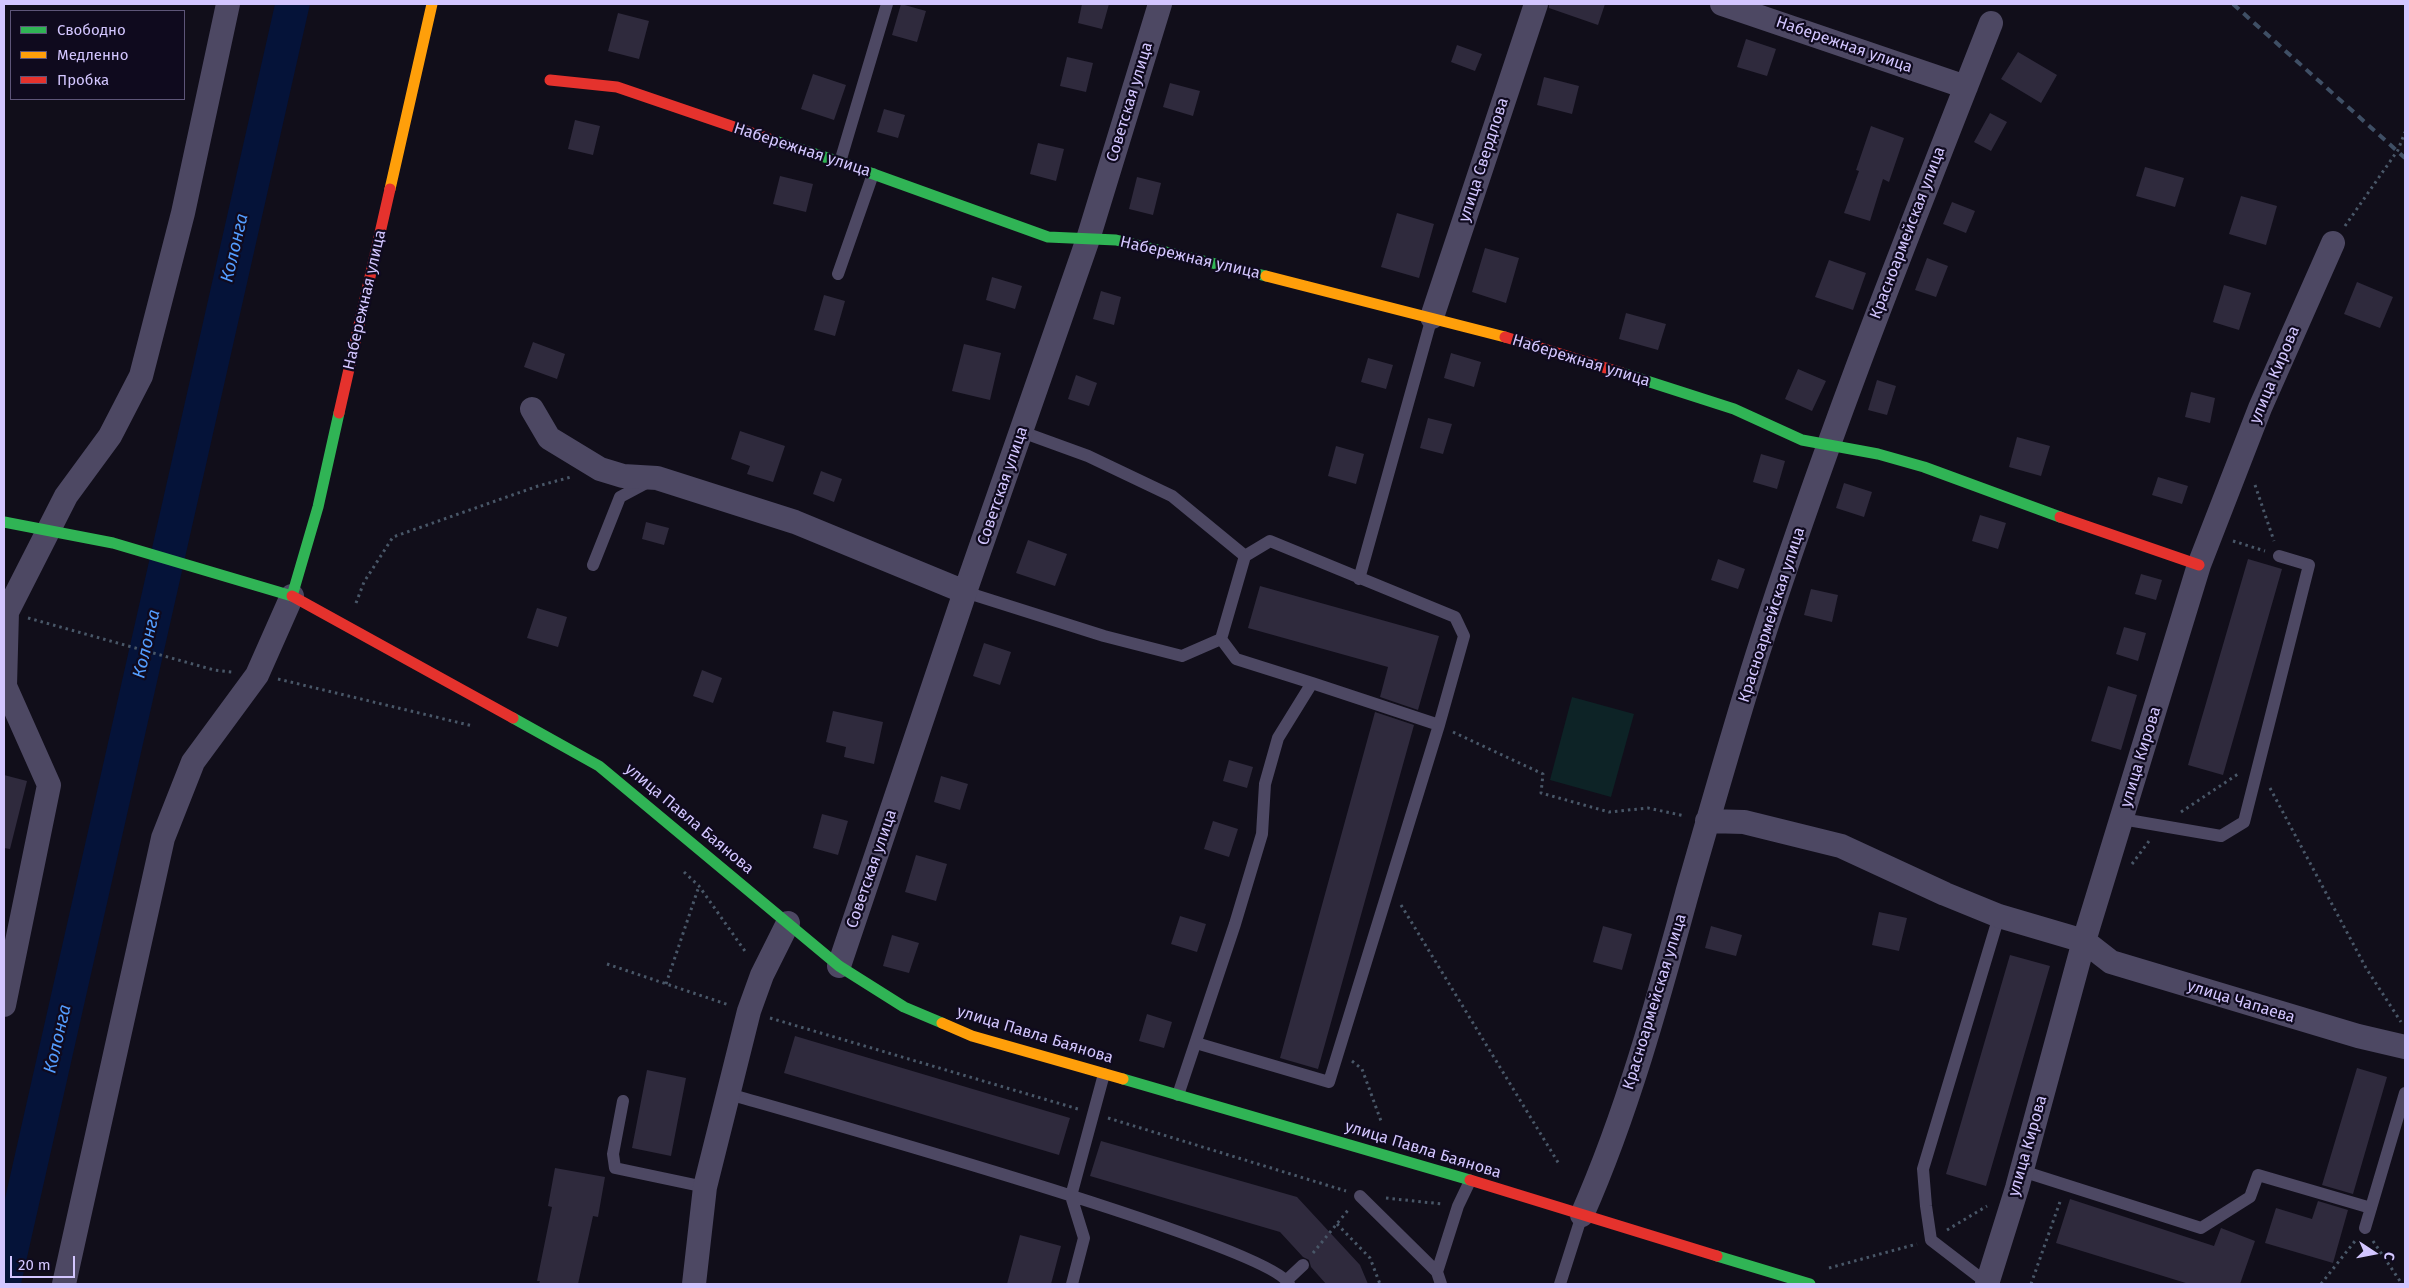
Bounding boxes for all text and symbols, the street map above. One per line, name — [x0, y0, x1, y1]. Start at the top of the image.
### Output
legend — [10, 10, 185, 100]
street label: Набережная улица — [1773, 13, 1915, 77]
text: Свободно — [57, 21, 126, 39]
street label: Советская улица — [1103, 40, 1157, 164]
text: Медленно — [57, 46, 129, 64]
text: Пробка — [57, 71, 109, 89]
street label: улица Свердлова — [1455, 95, 1513, 225]
street label: Набережная улица — [731, 119, 873, 181]
street label: Красноармейская улица — [1866, 144, 1950, 322]
water label: Колонга — [217, 211, 253, 285]
street label: Набережная улица — [340, 228, 390, 372]
street label: Набережная улица — [1118, 233, 1262, 283]
street label: улица Кирова — [2246, 323, 2304, 427]
street label: Набережная улица — [1510, 331, 1652, 391]
street label: Советская улица — [974, 424, 1032, 548]
street label: Красноармейская улица — [1735, 525, 1809, 705]
water label: Колонга — [129, 607, 165, 681]
street label: улица Кирова — [2117, 704, 2165, 810]
street label: улица Павла Баянова — [621, 759, 757, 879]
street label: Советская улица — [843, 807, 901, 931]
street label: Красноармейская улица — [1619, 912, 1691, 1092]
street label: улица Чапаева — [2185, 976, 2297, 1028]
water label: Колонга — [40, 1002, 76, 1076]
street label: улица Павла Баянова — [954, 1002, 1116, 1068]
street label: улица Кирова — [2004, 1093, 2052, 1199]
street label: улица Павла Баянова — [1342, 1117, 1504, 1183]
north arrow — [2349, 1228, 2399, 1278]
scale bar — [12, 1246, 78, 1278]
text: С — [2380, 1250, 2398, 1262]
text: 20 m — [18, 1256, 51, 1274]

